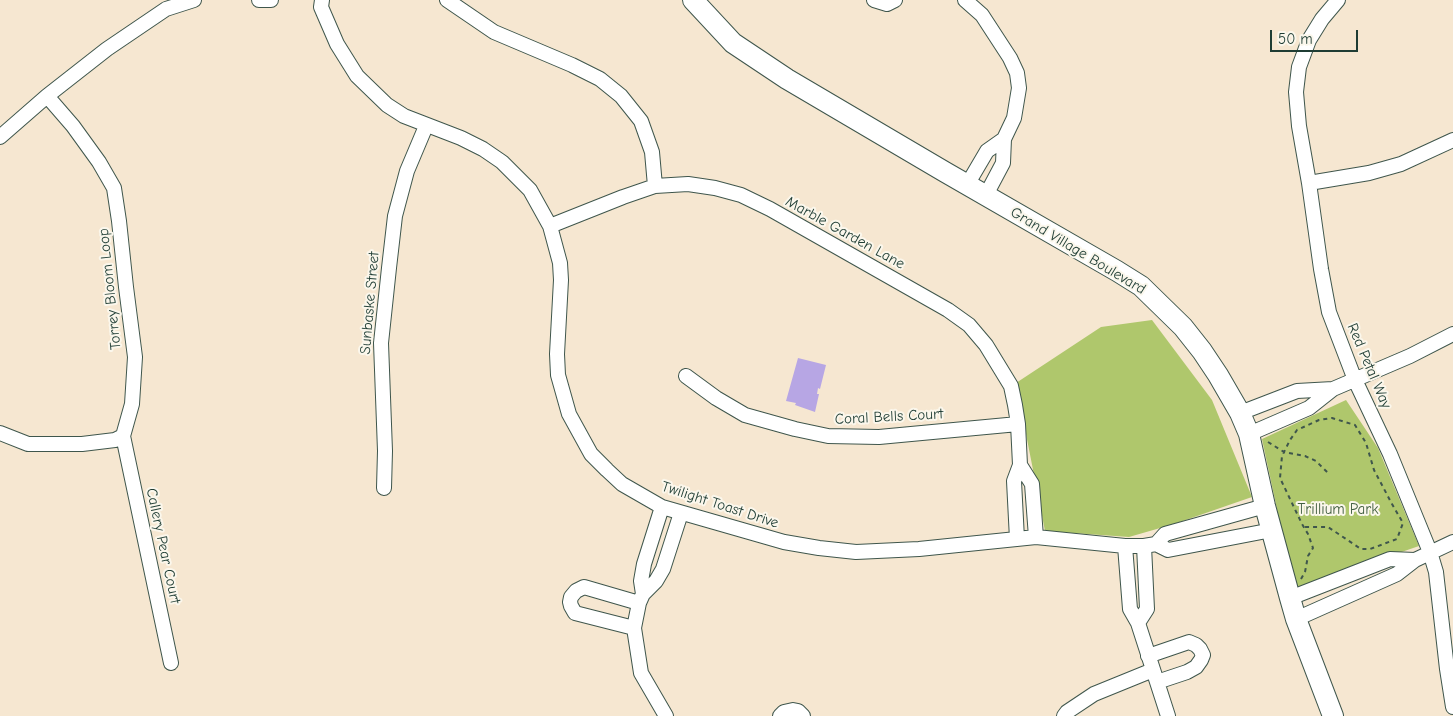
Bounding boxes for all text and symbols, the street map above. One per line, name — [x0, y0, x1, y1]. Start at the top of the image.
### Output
scale bar — [1273, 20, 1360, 52]
text: 50 m — [1278, 30, 1313, 48]
street label: Marble Garden Lane — [782, 193, 908, 273]
street label: Grand Village Boulevard — [1007, 203, 1149, 299]
street label: Torrey Bloom Loop — [95, 227, 125, 351]
street label: Sunbaske Street — [357, 251, 383, 355]
street label: Red Petal Way — [1343, 321, 1395, 411]
street label: Coral Bells Court — [834, 405, 944, 429]
street label: Twilight Toast Drive — [659, 478, 781, 532]
street label: Callery Pear Court — [142, 487, 184, 605]
park label: Trillium Park — [1298, 501, 1378, 519]

